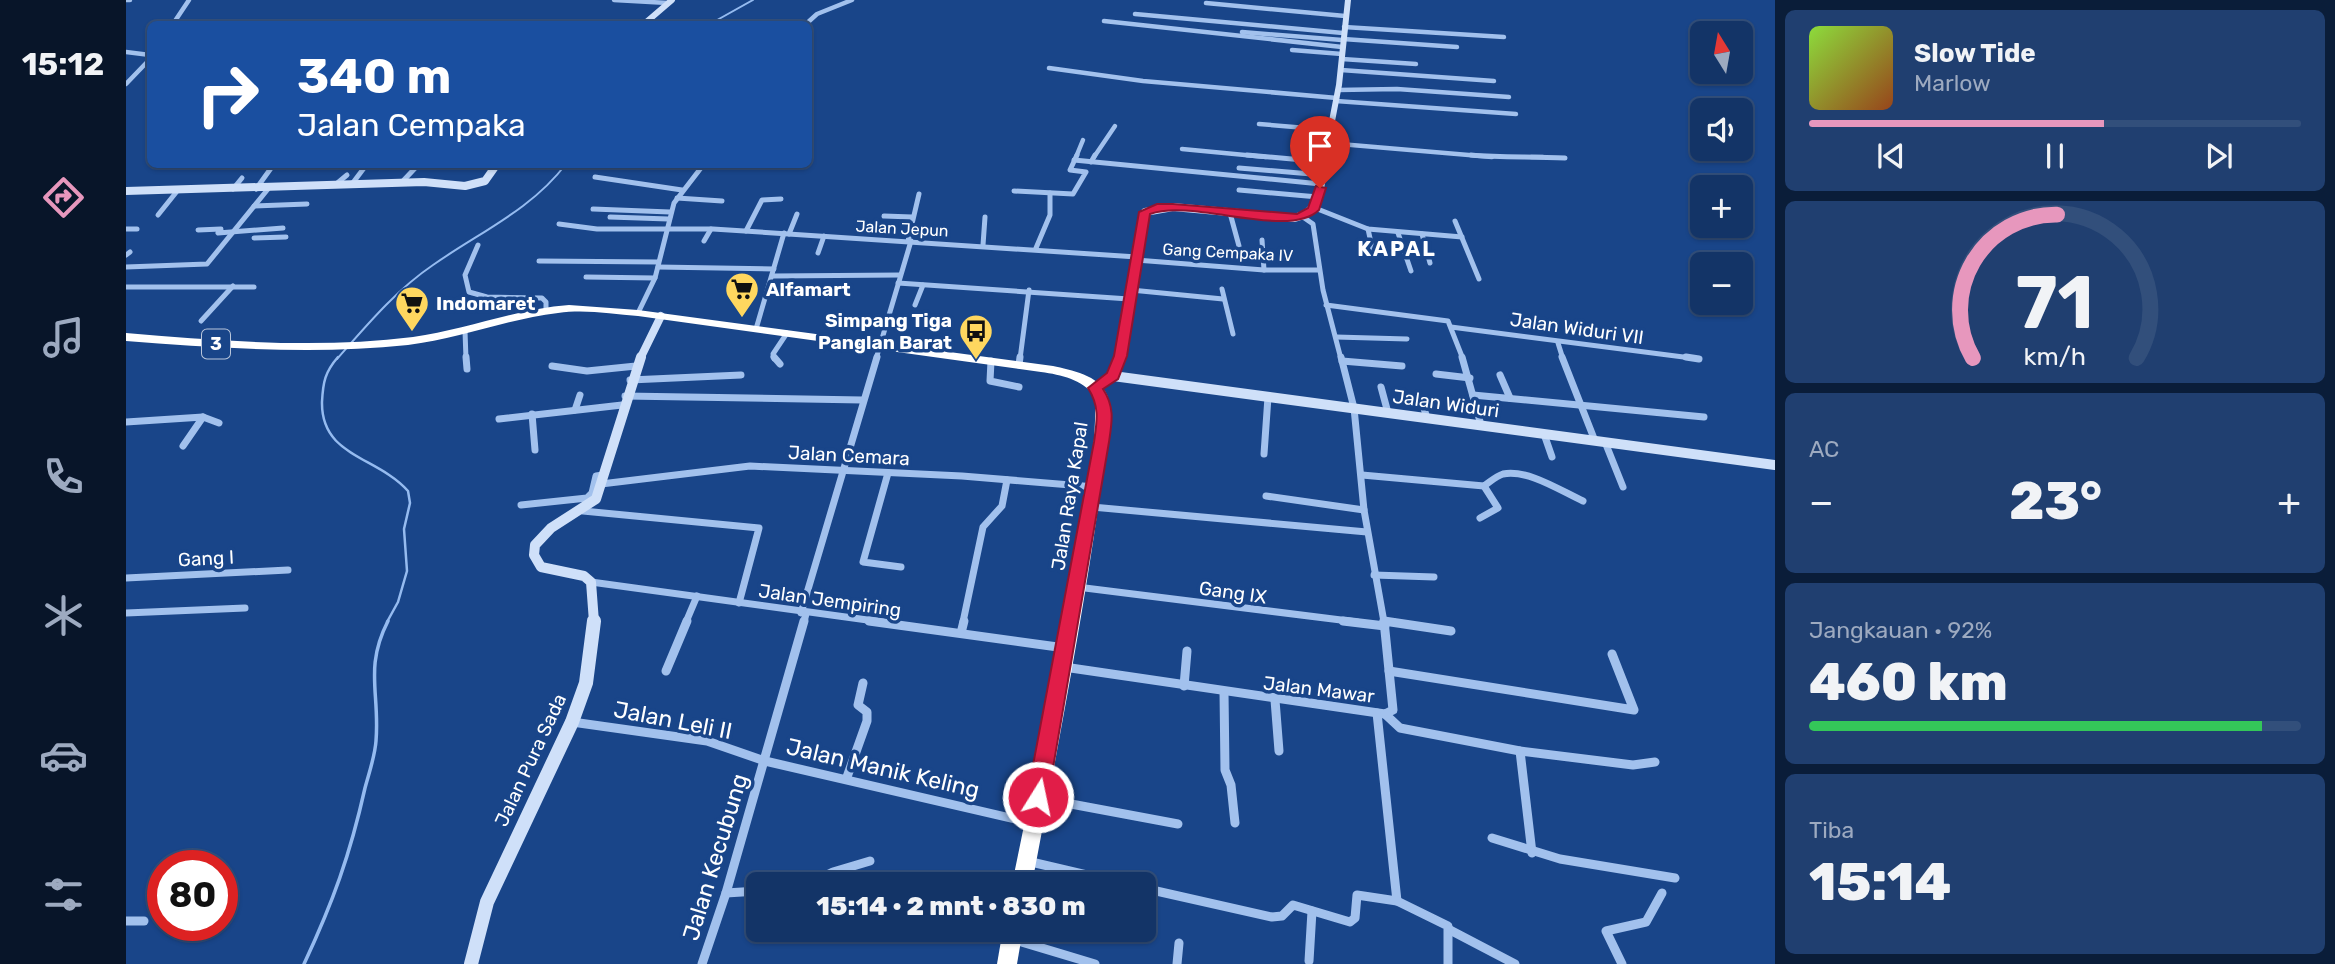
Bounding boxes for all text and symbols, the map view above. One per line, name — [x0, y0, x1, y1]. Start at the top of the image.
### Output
north arrow — [1690, 21, 1754, 84]
map controls — [1690, 21, 1753, 315]
text: Slow Tide — [1914, 38, 2036, 69]
text: 15:12 — [22, 45, 104, 83]
text: 340 m — [297, 47, 451, 105]
icon: right — [182, 49, 273, 140]
text: Marlow — [1914, 69, 1991, 97]
button: sound — [1690, 98, 1753, 161]
text: Jalan Cempaka — [297, 106, 526, 144]
pin — [1290, 116, 1350, 188]
icon: arrive — [1301, 127, 1339, 165]
icon: previous — [1872, 137, 1910, 175]
icon: pause — [2036, 137, 2074, 175]
icon: next — [2200, 137, 2238, 175]
icon: directions — [39, 173, 88, 222]
button: + — [1690, 175, 1753, 238]
street label: Jalan Jepun — [855, 217, 949, 240]
district label: KAPAL — [1357, 236, 1437, 261]
street label: Gang Cempaka IV — [1162, 240, 1294, 265]
button: − — [1690, 252, 1753, 315]
text: 71 — [2016, 260, 2094, 346]
supermarket icon: Alfamart — [723, 270, 761, 319]
place label: Alfamart — [766, 278, 851, 301]
supermarket icon: Indomaret — [393, 284, 431, 333]
place label: Indomaret — [436, 292, 535, 315]
street label: Jalan Widuri VII — [1509, 308, 1645, 349]
place label: Simpang Tiga Panglan Barat — [818, 309, 952, 354]
bus stop icon: Simpang Tiga Panglan Barat — [957, 312, 995, 361]
icon: music — [39, 313, 88, 362]
road number: 3 — [202, 330, 230, 358]
text: km/h — [2024, 341, 2086, 370]
street label: Jalan Widuri — [1391, 385, 1501, 422]
street label: Jalan Raya Kapal — [1046, 420, 1093, 572]
text: AC — [1809, 435, 1839, 463]
street label: Jalan Cemara — [787, 441, 910, 470]
icon: phone — [39, 452, 88, 501]
text: 23° — [2009, 470, 2102, 532]
text: − — [1809, 479, 1834, 525]
text: + — [2277, 479, 2301, 525]
street label: Gang I — [177, 546, 235, 571]
street label: Gang IX — [1198, 576, 1268, 609]
street label: Jalan Jempiring — [757, 579, 903, 622]
icon: climate — [39, 591, 88, 640]
text: Jangkauan · 92% — [1809, 616, 1992, 644]
text: 460 km — [1809, 651, 2008, 713]
street label: Jalan Mawar — [1262, 671, 1377, 708]
street label: Jalan Pura Sada — [490, 690, 571, 830]
street label: Jalan Leli II — [611, 695, 735, 745]
icon: car — [39, 731, 88, 780]
street label: Jalan Manik Keling — [784, 732, 982, 804]
position arrow — [1001, 760, 1075, 834]
street label: Jalan Kecubung — [676, 770, 754, 944]
text: Tiba — [1809, 816, 1854, 844]
speed limit sign: 80 — [147, 850, 238, 941]
text: 15:14 — [1809, 851, 1951, 913]
icon: filters — [39, 870, 88, 919]
text: 15:14 · 2 mnt · 830 m — [816, 891, 1086, 922]

